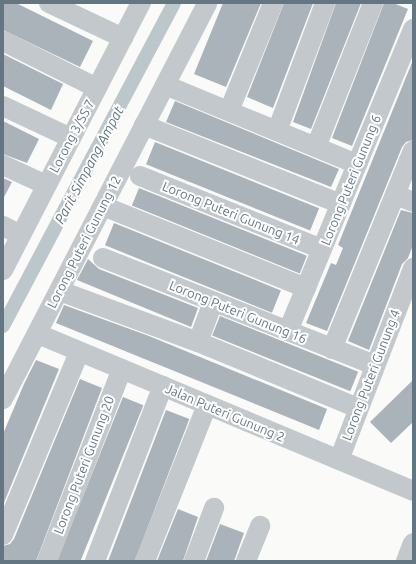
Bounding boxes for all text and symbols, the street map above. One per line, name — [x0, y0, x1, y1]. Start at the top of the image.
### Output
street label: Lorong 3/SS 7 — [46, 97, 98, 175]
water label: Parit Simpang Ampat — [51, 103, 127, 227]
street label: Lorong Puteri Gunung 6 — [318, 113, 384, 247]
street label: Lorong Puteri Gunung 12 — [44, 173, 124, 311]
street label: Lorong Puteri Gunung 14 — [160, 178, 302, 248]
street label: Lorong Puteri Gunung 16 — [167, 277, 309, 347]
street label: Lorong Puteri Gunung 4 — [339, 307, 403, 443]
street label: Jalan Puteri Gunung 2 — [163, 381, 287, 445]
street label: Lorong Puteri Gunung 20 — [50, 394, 118, 536]

